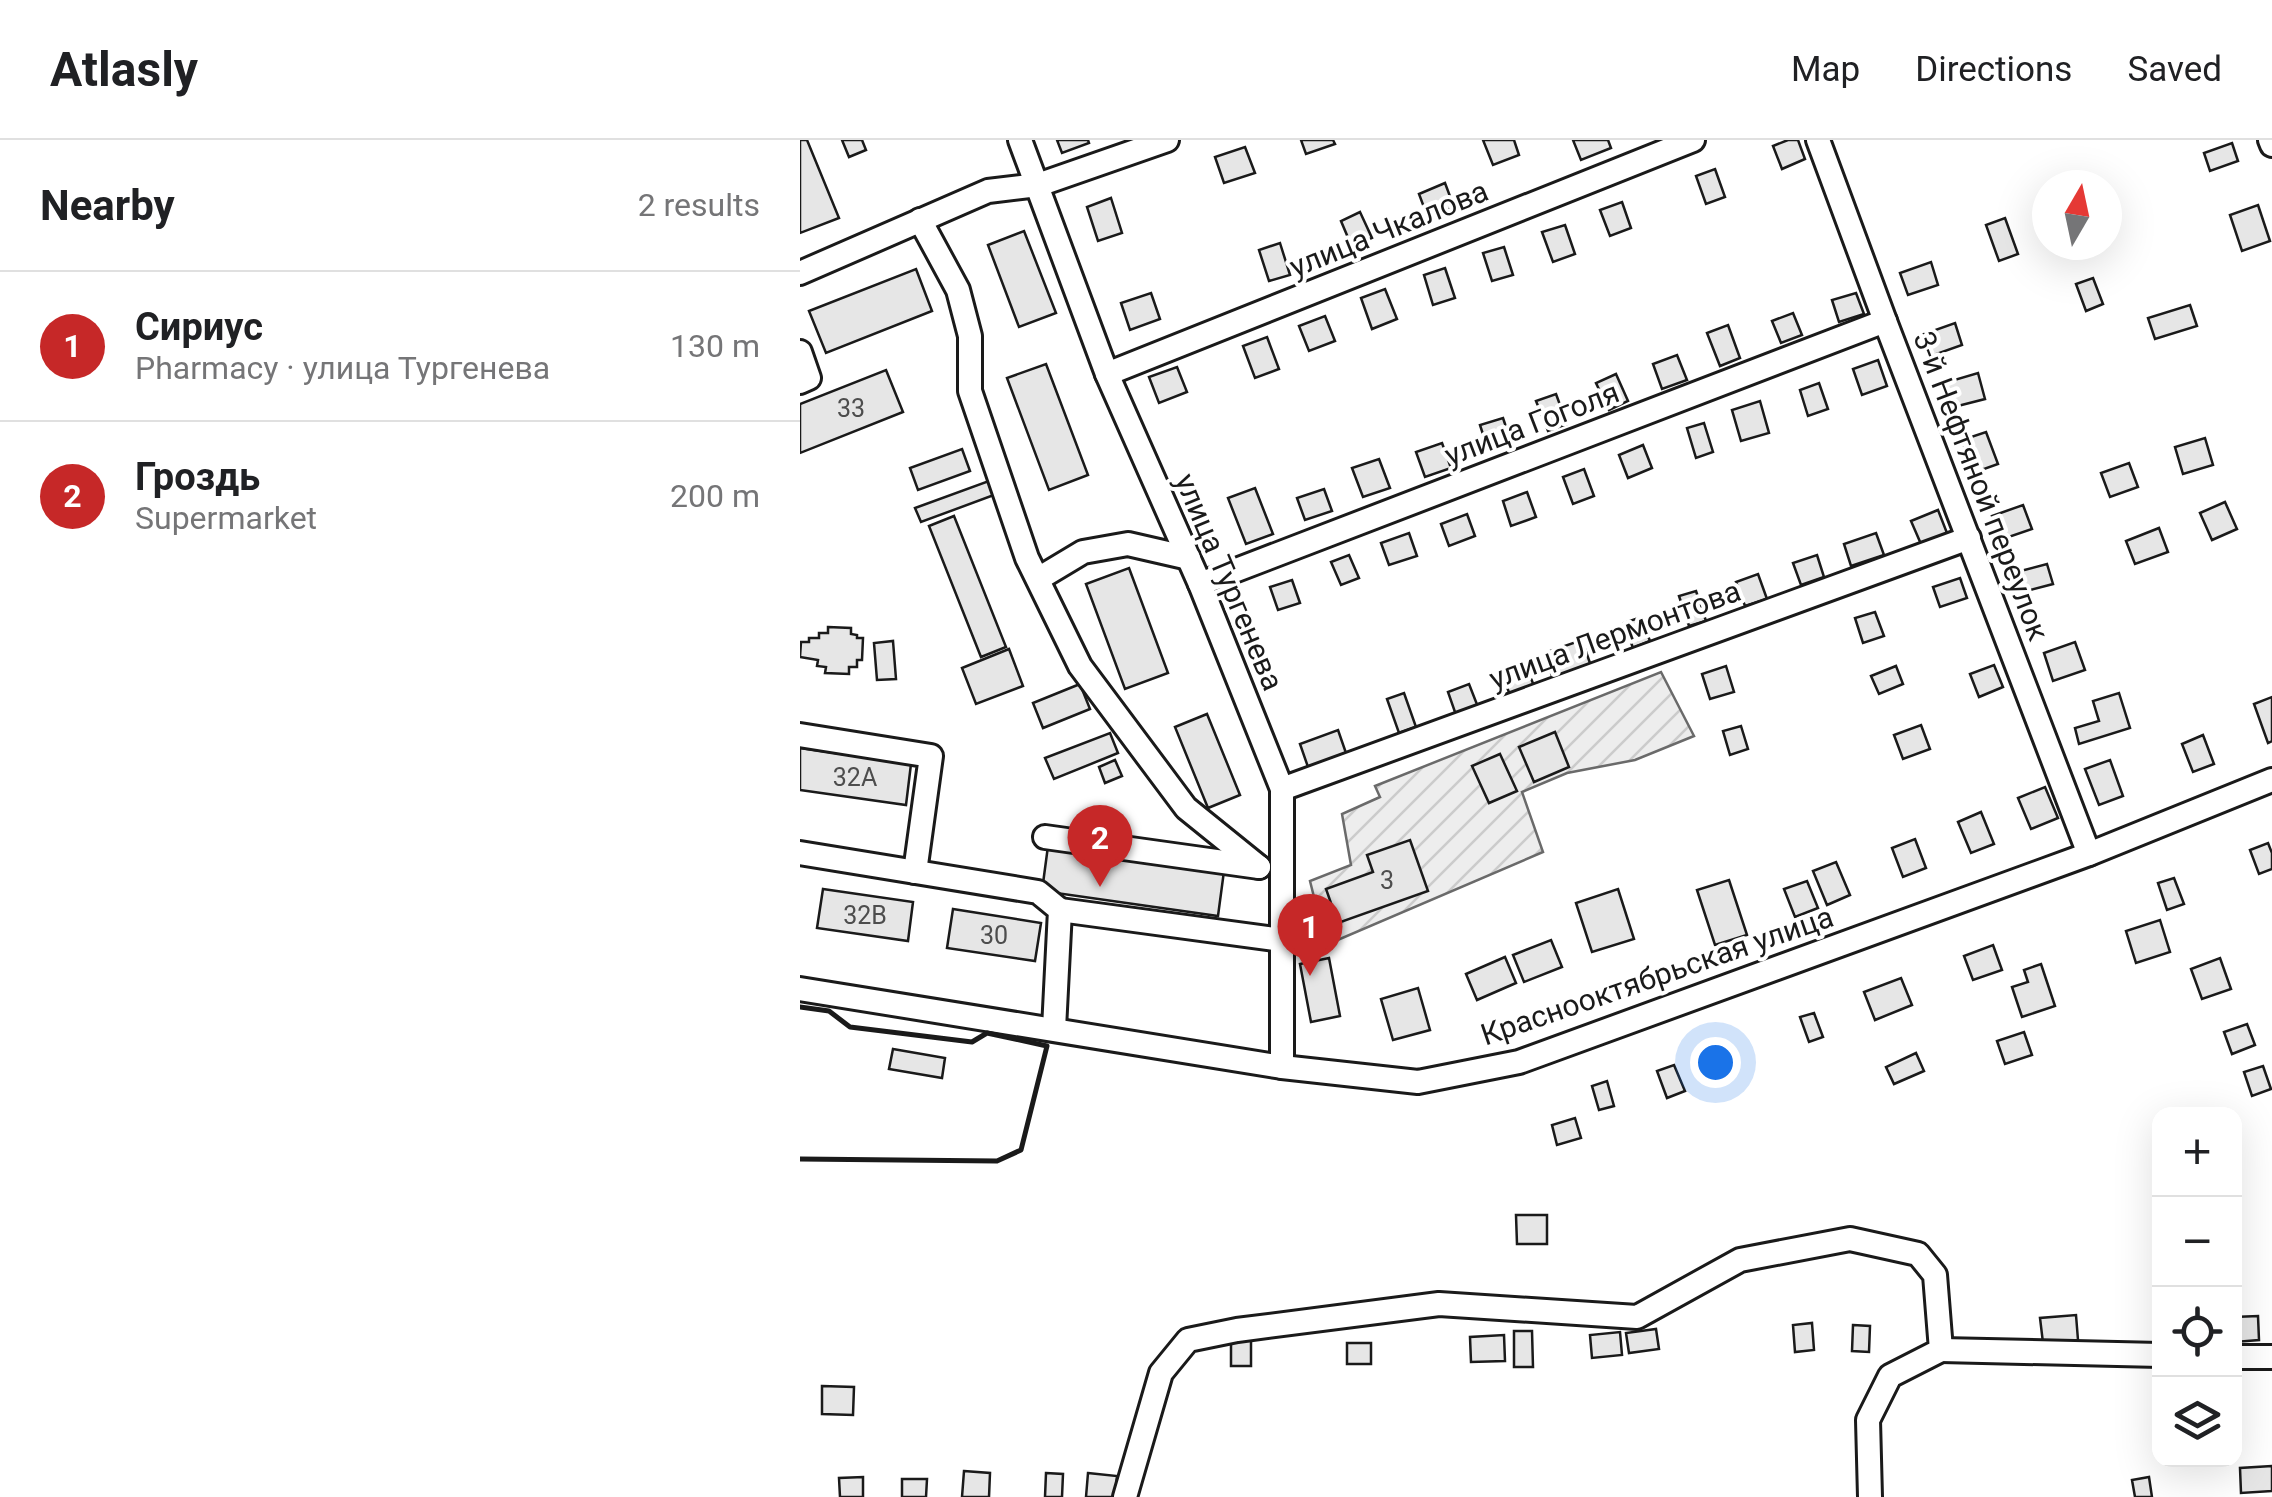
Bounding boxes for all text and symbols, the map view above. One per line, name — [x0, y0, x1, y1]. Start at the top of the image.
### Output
text: Atlasly — [50, 41, 198, 98]
text: Map — [1791, 49, 1860, 90]
text: Directions — [1915, 49, 2072, 90]
text: Saved — [2127, 49, 2222, 90]
north arrow — [2032, 170, 2122, 260]
street label: улица Чкалова — [1285, 173, 1493, 284]
text: Nearby — [40, 181, 175, 230]
text: 2 results — [638, 186, 760, 224]
text: Сириус — [135, 305, 263, 349]
street label: 3-й Нефтяной переулок — [1906, 326, 2057, 645]
text: 1 — [63, 327, 82, 365]
text: 130 m — [670, 327, 760, 365]
text: Pharmacy · улица Тургенева — [135, 349, 550, 387]
street label: улица Гоголя — [1440, 374, 1624, 473]
house number: 33 — [837, 394, 865, 423]
text: Гроздь — [135, 455, 260, 499]
street label: улица Тургенева — [1168, 468, 1291, 695]
text: 2 — [63, 477, 82, 515]
text: 200 m — [670, 477, 760, 515]
text: Supermarket — [135, 499, 317, 537]
street label: улица Лермонтова — [1484, 573, 1745, 696]
house number: 32А — [833, 763, 877, 792]
pin: 2 — [1068, 804, 1132, 887]
house number: 3 — [1380, 866, 1394, 895]
pin: 1 — [1278, 894, 1342, 976]
street label: Краснооктябрьская улица — [1476, 899, 1838, 1052]
house number: 32В — [843, 901, 887, 930]
house number: 30 — [980, 921, 1008, 950]
your location — [1690, 1037, 1741, 1088]
map controls — [2152, 1107, 2242, 1467]
button: + — [2152, 1107, 2242, 1197]
button: − — [2152, 1197, 2242, 1287]
button: locate — [2152, 1287, 2242, 1377]
button: layers — [2152, 1377, 2242, 1467]

